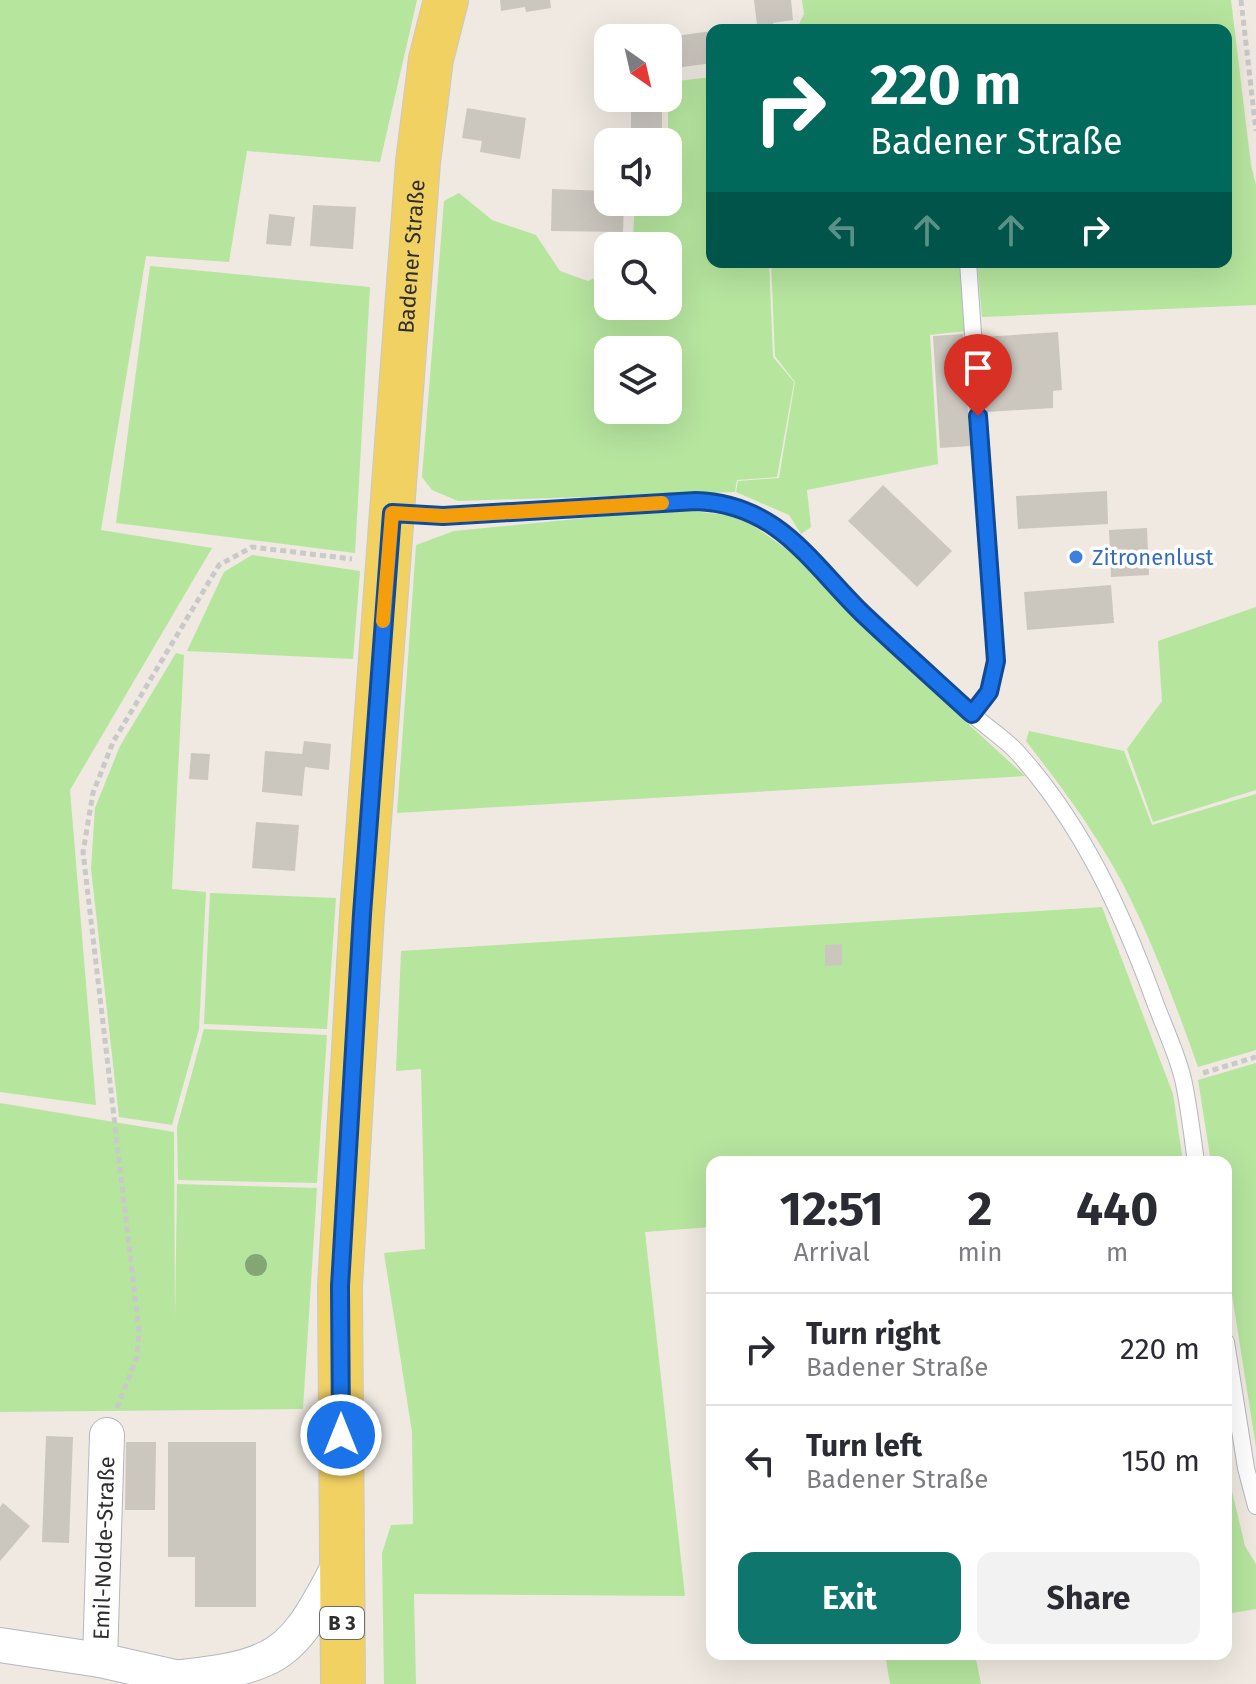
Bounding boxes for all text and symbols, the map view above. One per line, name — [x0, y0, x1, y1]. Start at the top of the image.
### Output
north arrow — [594, 24, 682, 112]
map controls — [594, 24, 682, 424]
text: 220 m — [870, 52, 1021, 119]
icon: right — [738, 56, 842, 160]
text: Badener Straße — [870, 120, 1123, 164]
button: sound — [594, 128, 682, 216]
street label: Badener Straße — [392, 178, 431, 335]
icon: left — [821, 208, 865, 252]
icon: ahead — [905, 208, 949, 252]
icon: ahead — [989, 208, 1033, 252]
icon: right — [1073, 208, 1117, 252]
button: search — [594, 232, 682, 320]
pin — [944, 334, 1012, 416]
button: layers — [594, 336, 682, 424]
icon: arrive — [956, 346, 1000, 390]
place label: Zitronenlust — [1092, 544, 1214, 571]
marker: Zitronenlust — [1067, 548, 1085, 566]
text: 12:51 — [780, 1180, 884, 1238]
text: 2 — [968, 1180, 992, 1238]
text: 440 — [1076, 1180, 1158, 1238]
text: Arrival — [794, 1237, 870, 1268]
text: min — [958, 1237, 1002, 1268]
text: m — [1106, 1237, 1128, 1268]
text: Turn right — [806, 1316, 941, 1352]
icon: right — [738, 1327, 782, 1371]
text: 220 m — [1120, 1331, 1200, 1367]
text: Badener Straße — [806, 1352, 988, 1383]
position arrow — [299, 1393, 383, 1477]
text: Turn left — [806, 1428, 922, 1464]
icon: left — [738, 1439, 782, 1483]
text: 150 m — [1122, 1443, 1200, 1479]
street label: Emil-Nolde-Straße — [88, 1456, 120, 1640]
text: Badener Straße — [806, 1464, 988, 1495]
button: Exit — [738, 1552, 961, 1644]
button: Share — [977, 1552, 1200, 1644]
road number: B 3 — [320, 1607, 364, 1639]

